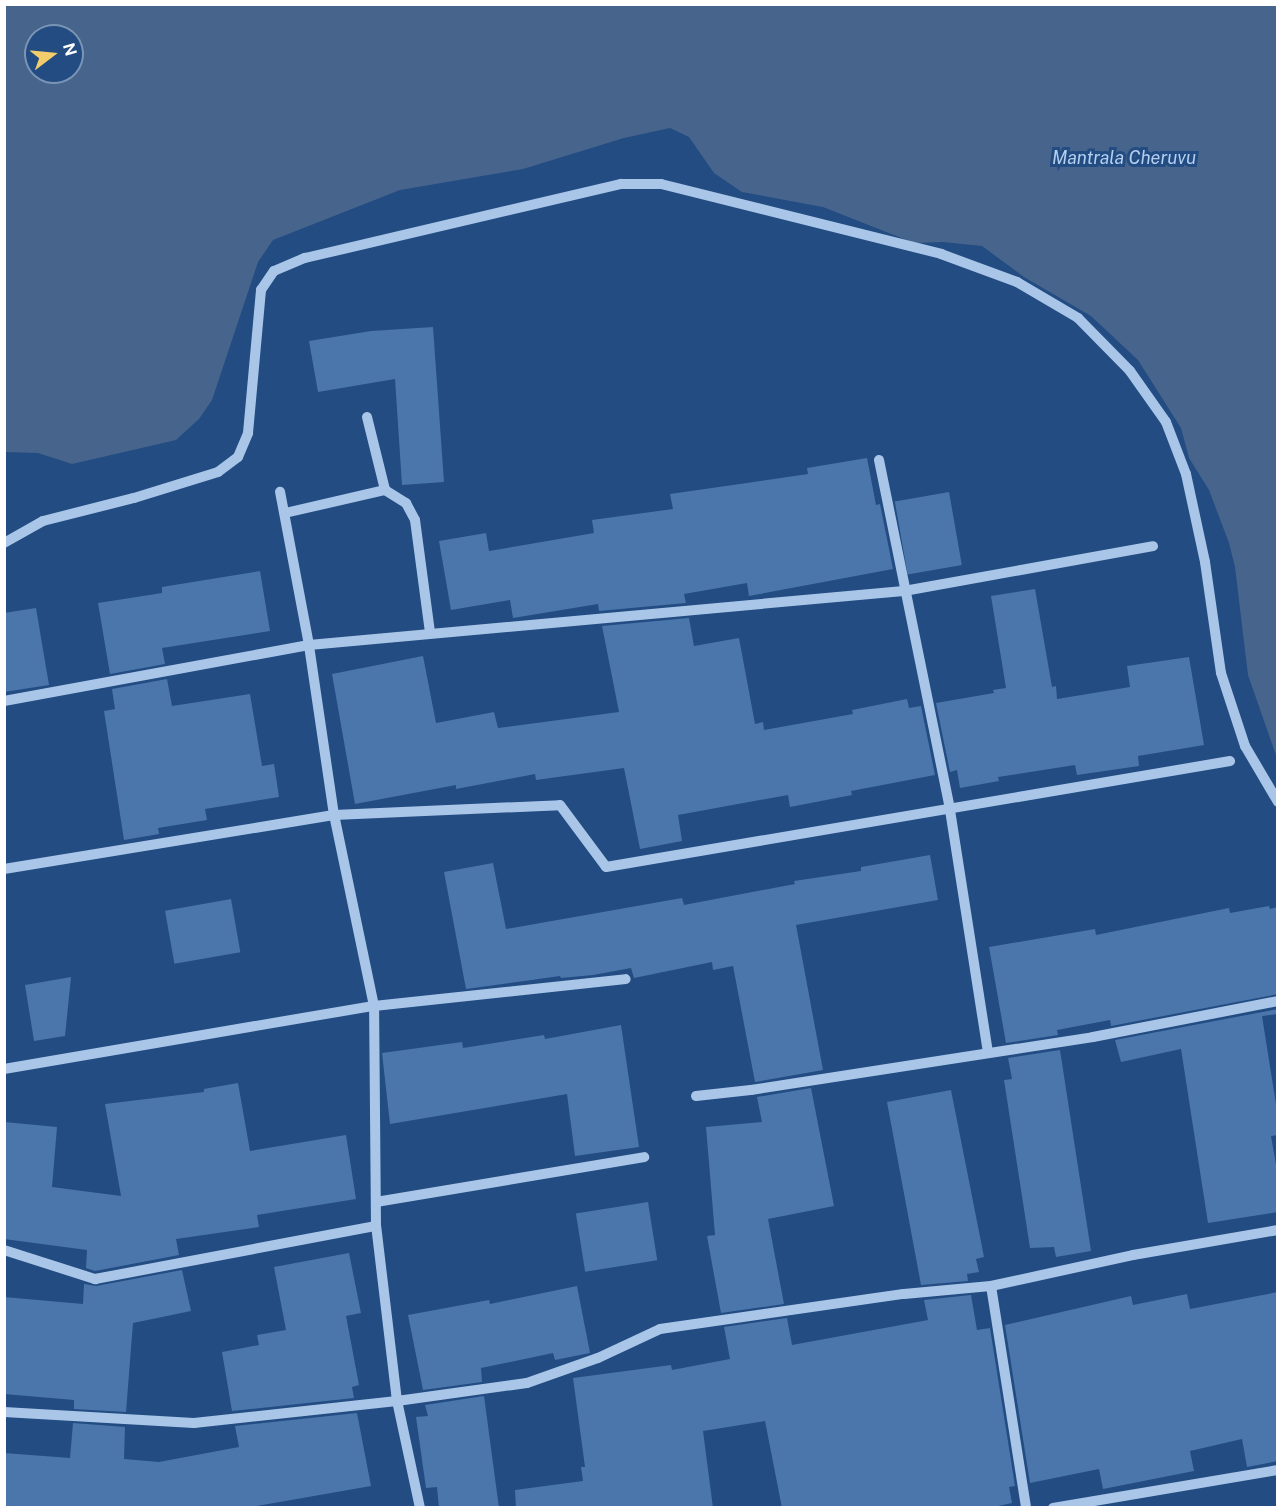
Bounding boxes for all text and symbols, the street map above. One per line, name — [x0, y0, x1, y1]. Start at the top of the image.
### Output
north arrow — [24, 24, 84, 84]
text: N — [59, 41, 81, 58]
water label: Mantrala Cheruvu — [1052, 147, 1196, 169]

